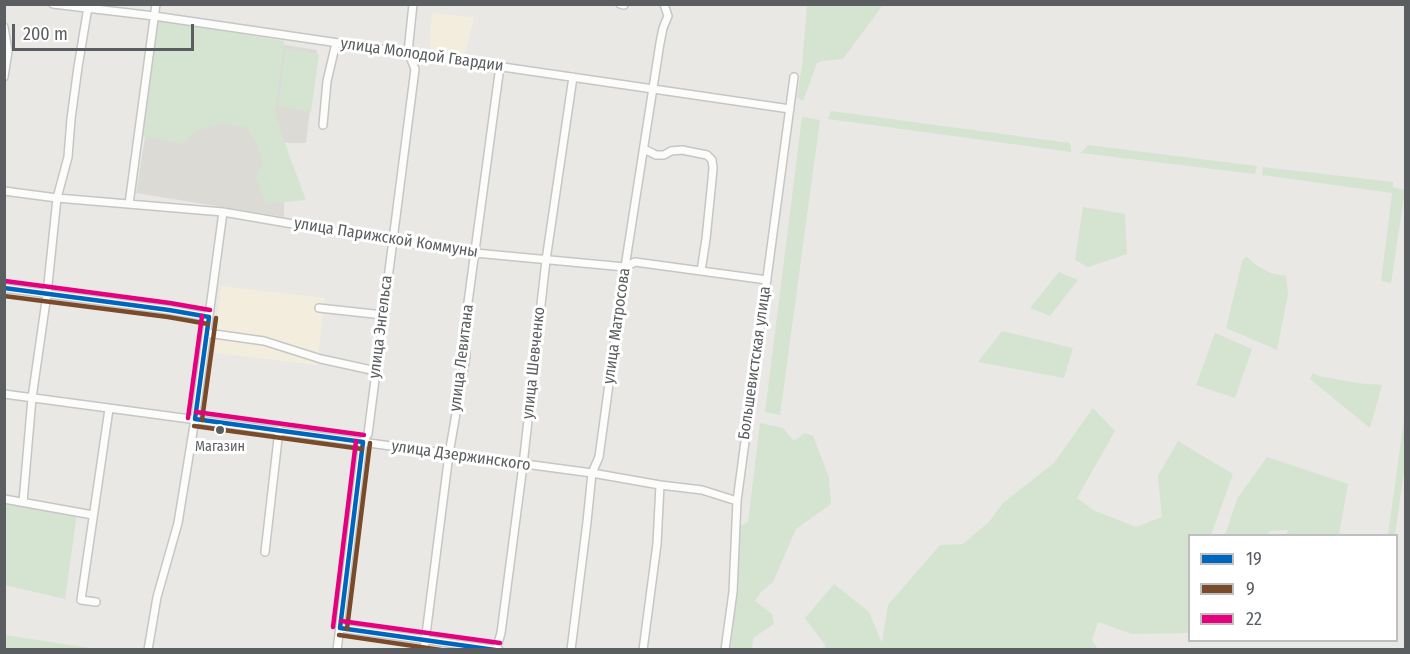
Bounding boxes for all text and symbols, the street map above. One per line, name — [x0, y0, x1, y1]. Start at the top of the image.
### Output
scale bar — [15, 12, 196, 50]
text: 200 m — [23, 23, 68, 45]
street label: улица Молодой Гвардии — [339, 34, 505, 76]
street label: улица Парижской Коммуны — [293, 214, 479, 262]
street label: улица Матросова — [599, 267, 635, 385]
street label: улица Энгельса — [365, 274, 397, 380]
street label: Большевистская улица — [735, 285, 775, 441]
street label: улица Левитана — [446, 303, 478, 413]
street label: улица Шевченко — [519, 306, 549, 420]
marker: Магазин — [214, 424, 226, 436]
street label: улица Дзержинского — [390, 437, 532, 475]
place label: Магазин — [195, 439, 245, 455]
legend — [1188, 534, 1398, 642]
text: 19 — [1246, 548, 1262, 570]
text: 9 — [1246, 578, 1255, 600]
text: 22 — [1246, 608, 1262, 630]

